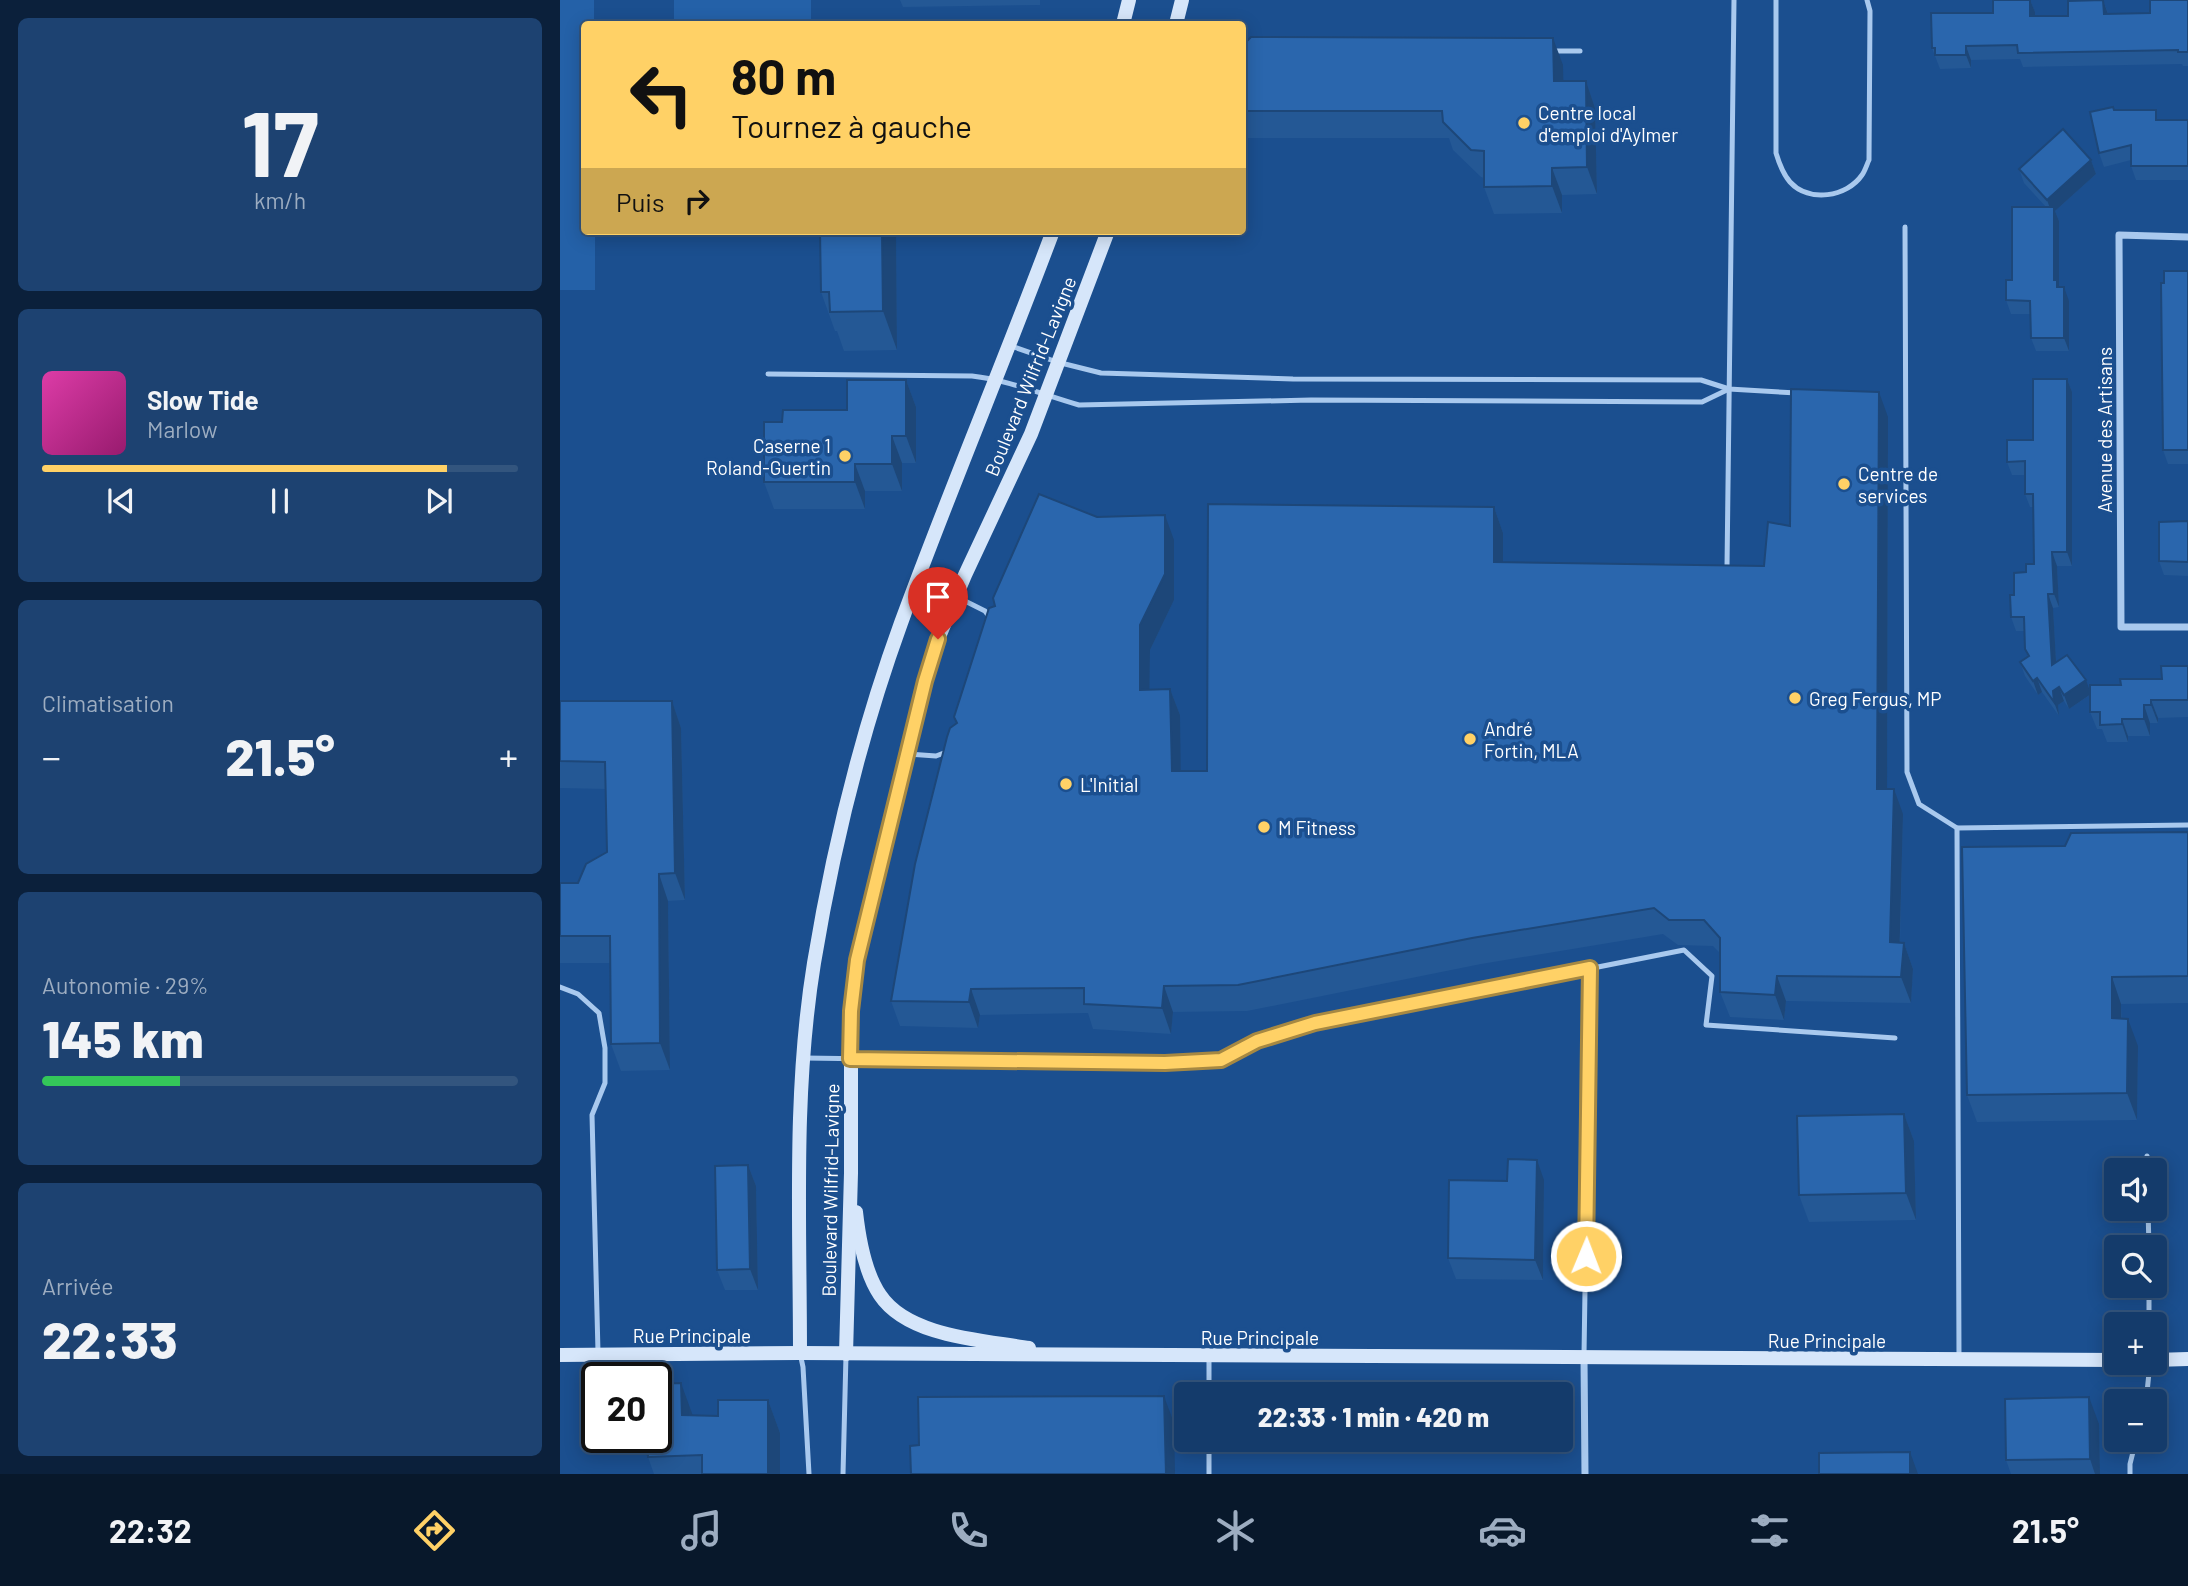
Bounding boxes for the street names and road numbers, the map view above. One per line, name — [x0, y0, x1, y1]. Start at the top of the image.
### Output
street label: Boulevard Wilfrid-Lavigne — [979, 273, 1081, 479]
street label: Avenue des Artisans — [2093, 347, 2116, 513]
street label: Boulevard Wilfrid-Lavigne — [817, 1083, 843, 1297]
street label: Rue Principale — [633, 1324, 751, 1347]
street label: Rue Principale — [1201, 1326, 1319, 1349]
street label: Rue Principale — [1768, 1329, 1886, 1352]

